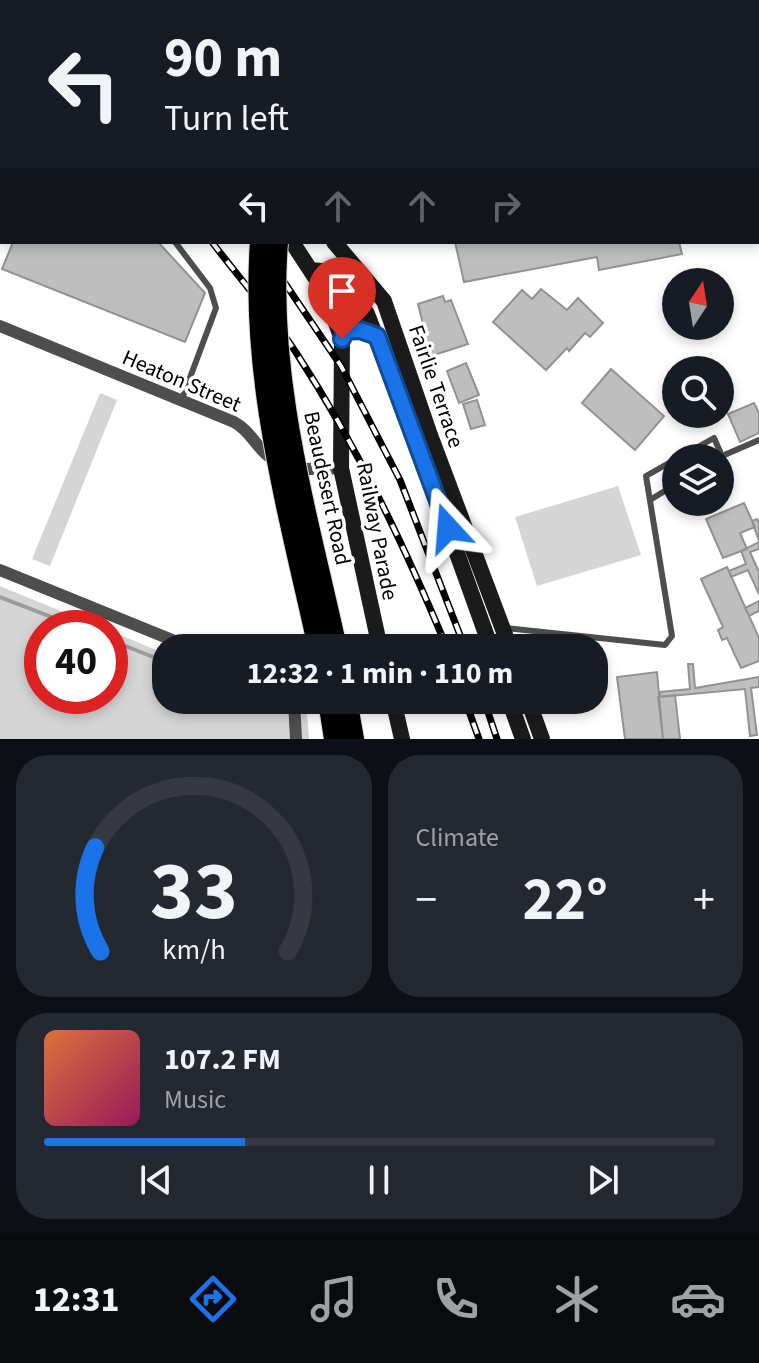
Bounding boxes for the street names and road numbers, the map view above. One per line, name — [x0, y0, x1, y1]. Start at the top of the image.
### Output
street label: Fairlie Terrace — [400, 321, 472, 452]
street label: Heaton Street — [117, 342, 247, 421]
street label: Beaudesert Road — [295, 408, 359, 568]
street label: Railway Parade — [348, 460, 406, 603]

